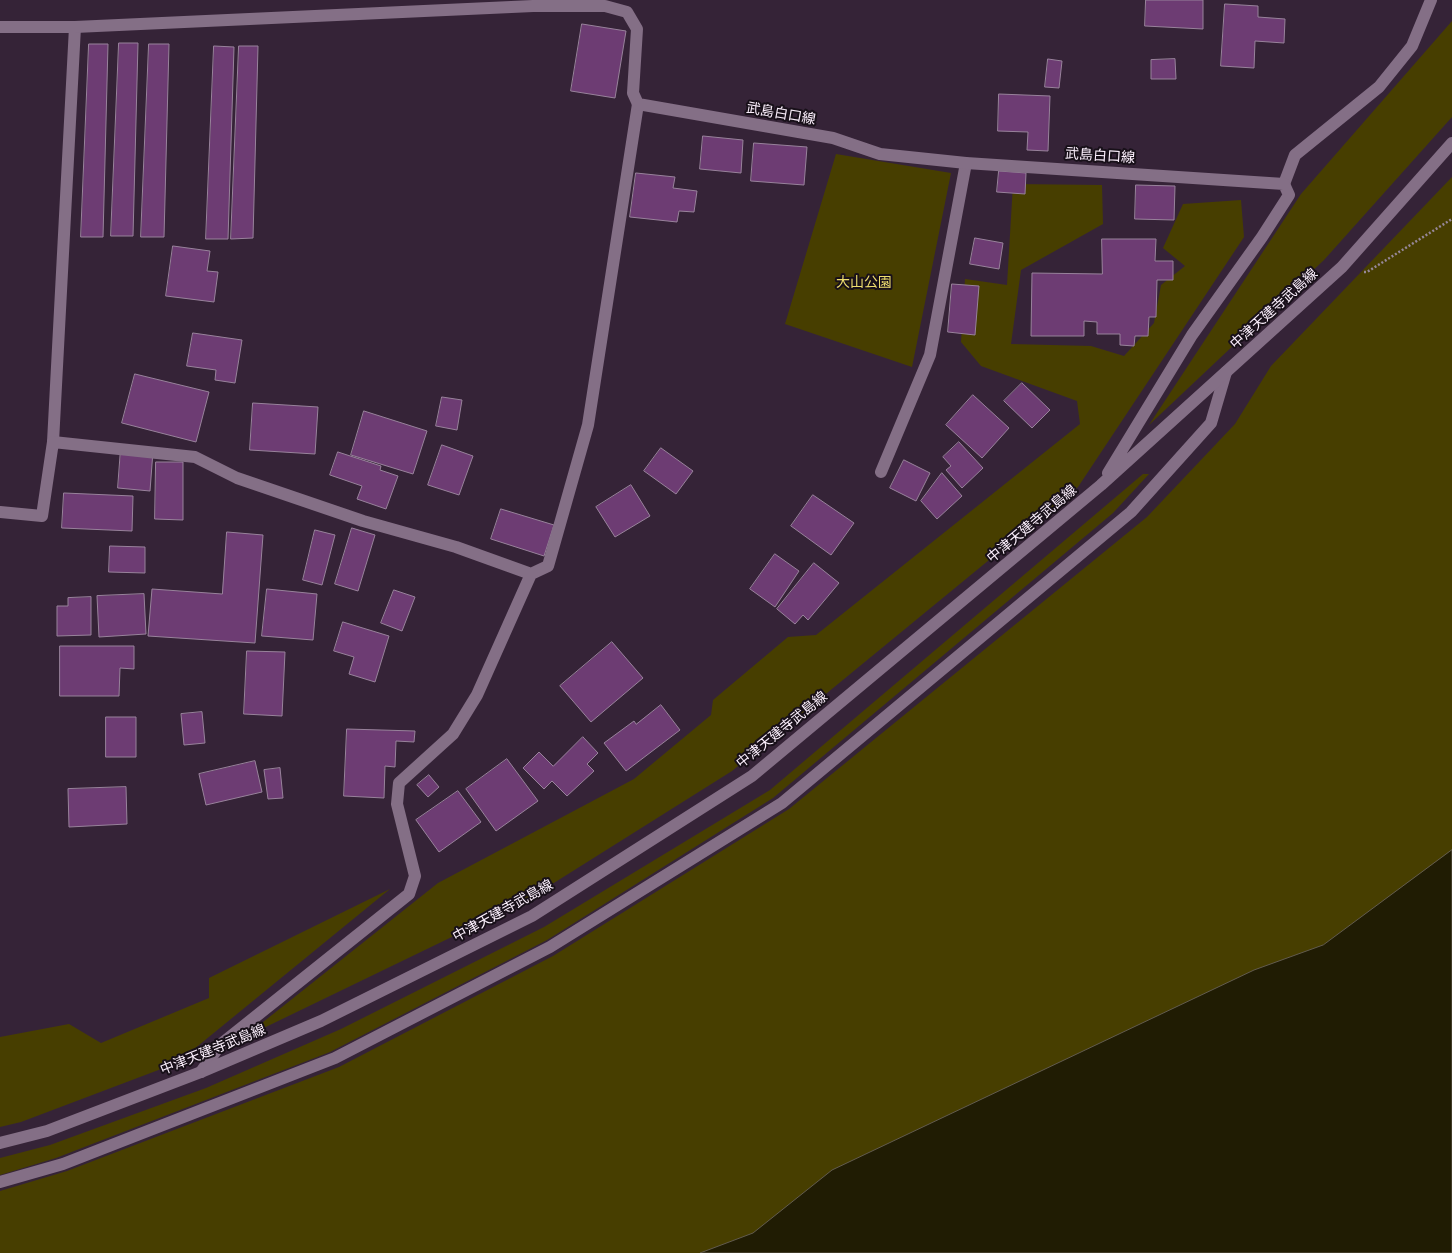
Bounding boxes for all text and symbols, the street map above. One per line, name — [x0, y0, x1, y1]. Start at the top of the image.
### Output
street label: 武島白口線 — [745, 100, 817, 128]
street label: 武島白口線 — [1064, 145, 1136, 167]
street label: 中津天建寺武島線 — [1227, 265, 1321, 353]
park label: 大山公園 — [836, 275, 892, 291]
street label: 中津天建寺武島線 — [984, 482, 1080, 566]
street label: 中津天建寺武島線 — [733, 688, 831, 772]
street label: 中津天建寺武島線 — [450, 877, 556, 945]
street label: 中津天建寺武島線 — [158, 1021, 268, 1079]

